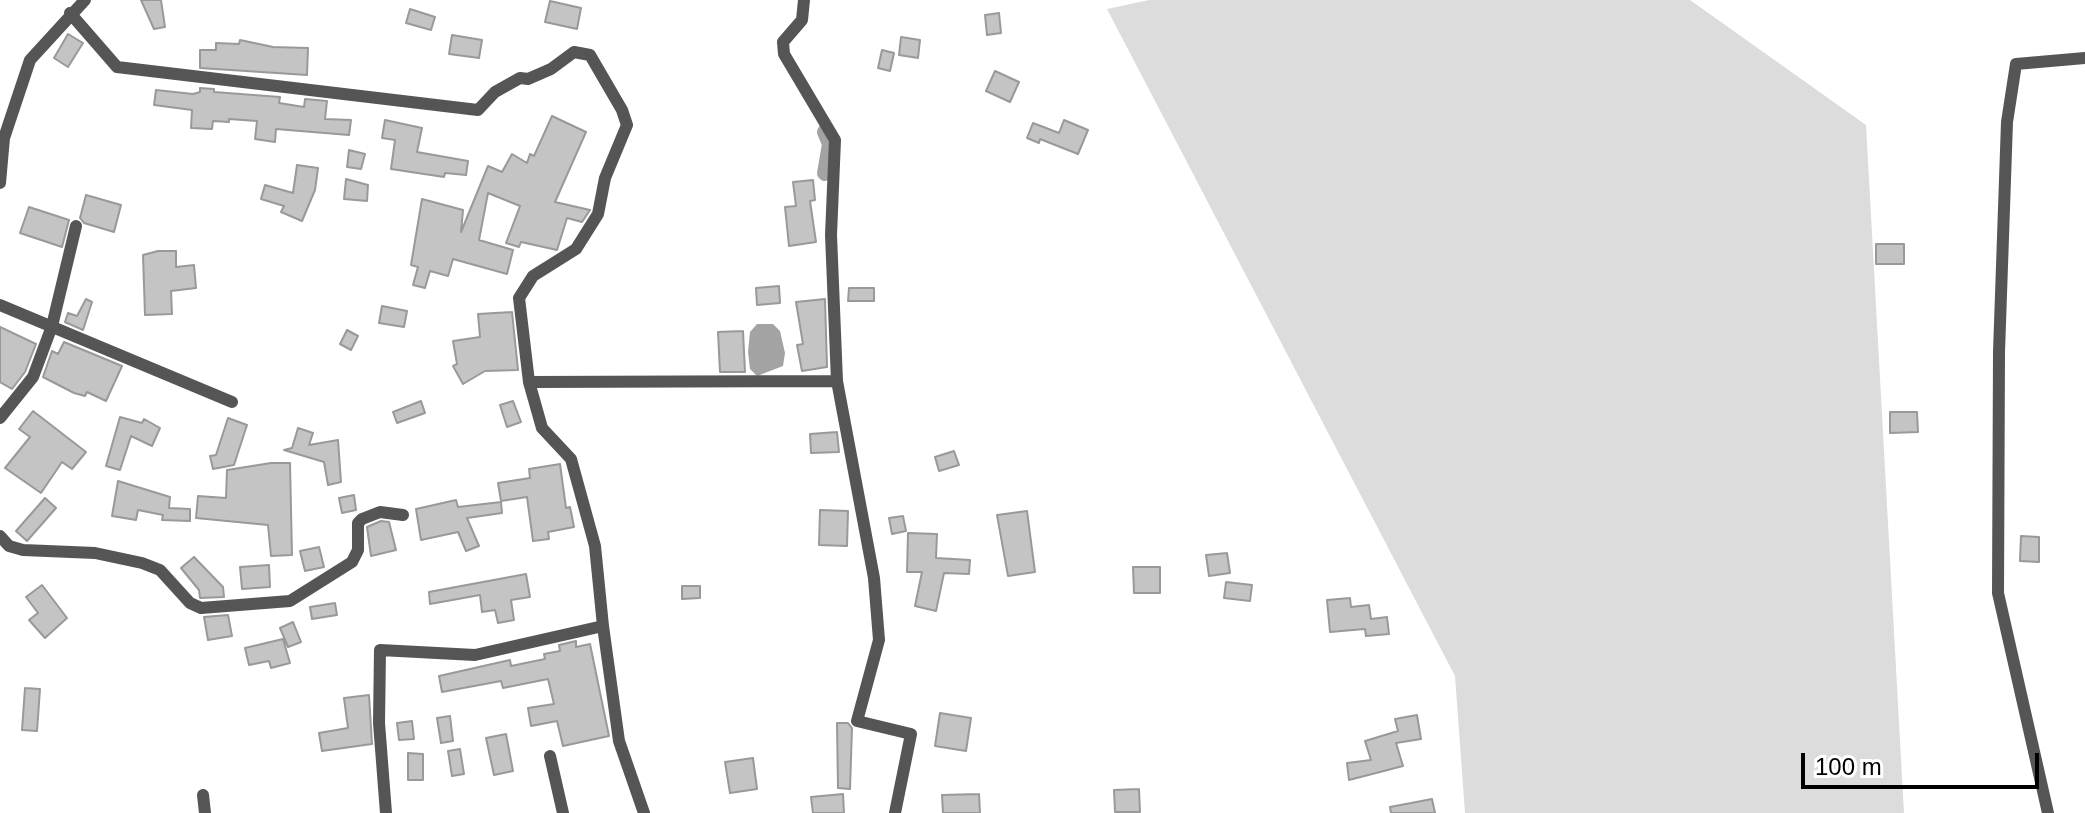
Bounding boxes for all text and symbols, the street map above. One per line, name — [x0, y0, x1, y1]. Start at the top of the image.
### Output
scale bar — [1805, 737, 2043, 787]
text: 100 m — [1815, 753, 1882, 780]

